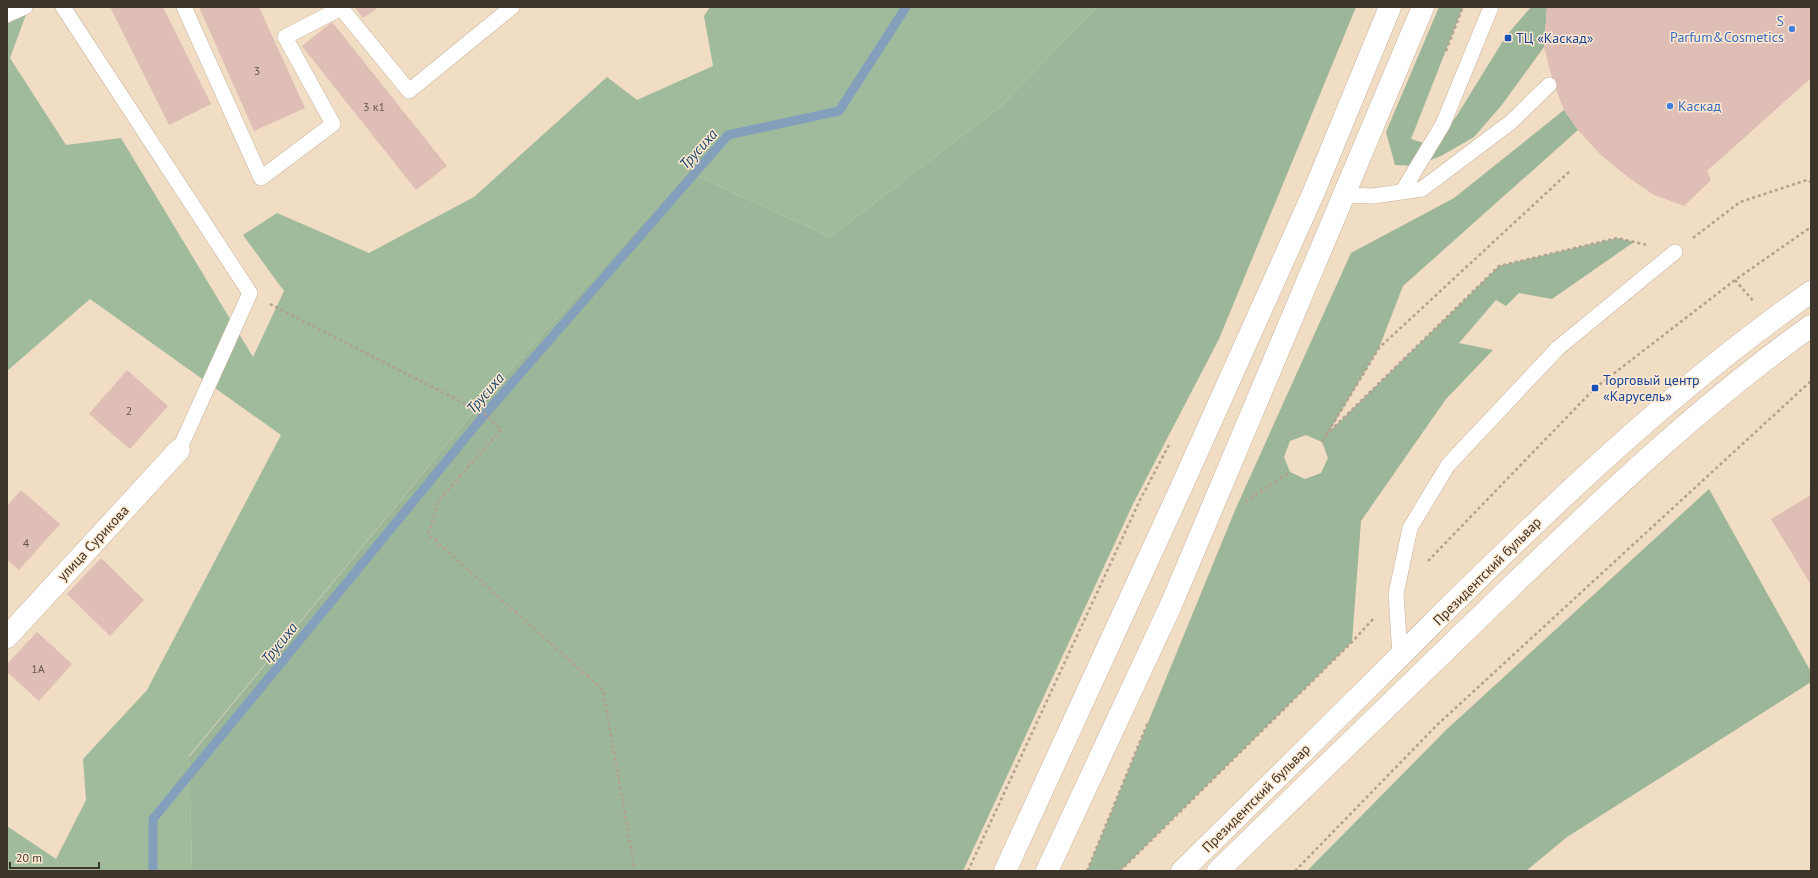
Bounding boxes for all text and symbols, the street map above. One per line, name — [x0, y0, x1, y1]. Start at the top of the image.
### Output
place label: S Parfum&Cosmetics — [1670, 12, 1784, 46]
marker: S Parfum&Cosmetics — [1787, 24, 1797, 34]
place label: ТЦ «Каскад» — [1516, 29, 1594, 47]
marker: ТЦ «Каскад» — [1503, 33, 1513, 43]
house number: 3 — [254, 63, 260, 78]
place label: Каскад — [1678, 97, 1721, 115]
house number: 3 к1 — [363, 99, 385, 114]
marker: Каскад — [1665, 101, 1675, 111]
water label: Трусиха — [675, 124, 722, 173]
water label: Трусиха — [462, 368, 508, 417]
place label: Торговый центр «Карусель» — [1603, 371, 1700, 405]
marker: Торговый центр «Карусель» — [1590, 383, 1600, 393]
house number: 2 — [126, 403, 132, 418]
street label: улица Сурикова — [53, 501, 133, 585]
street label: Президентский бульвар — [1429, 513, 1545, 629]
house number: 4 — [23, 535, 30, 550]
water label: Трусиха — [256, 618, 302, 668]
house number: 1А — [31, 661, 45, 676]
street label: Президентский бульвар — [1198, 740, 1314, 856]
scale bar — [10, 844, 99, 870]
text: 20 m — [16, 850, 42, 865]

